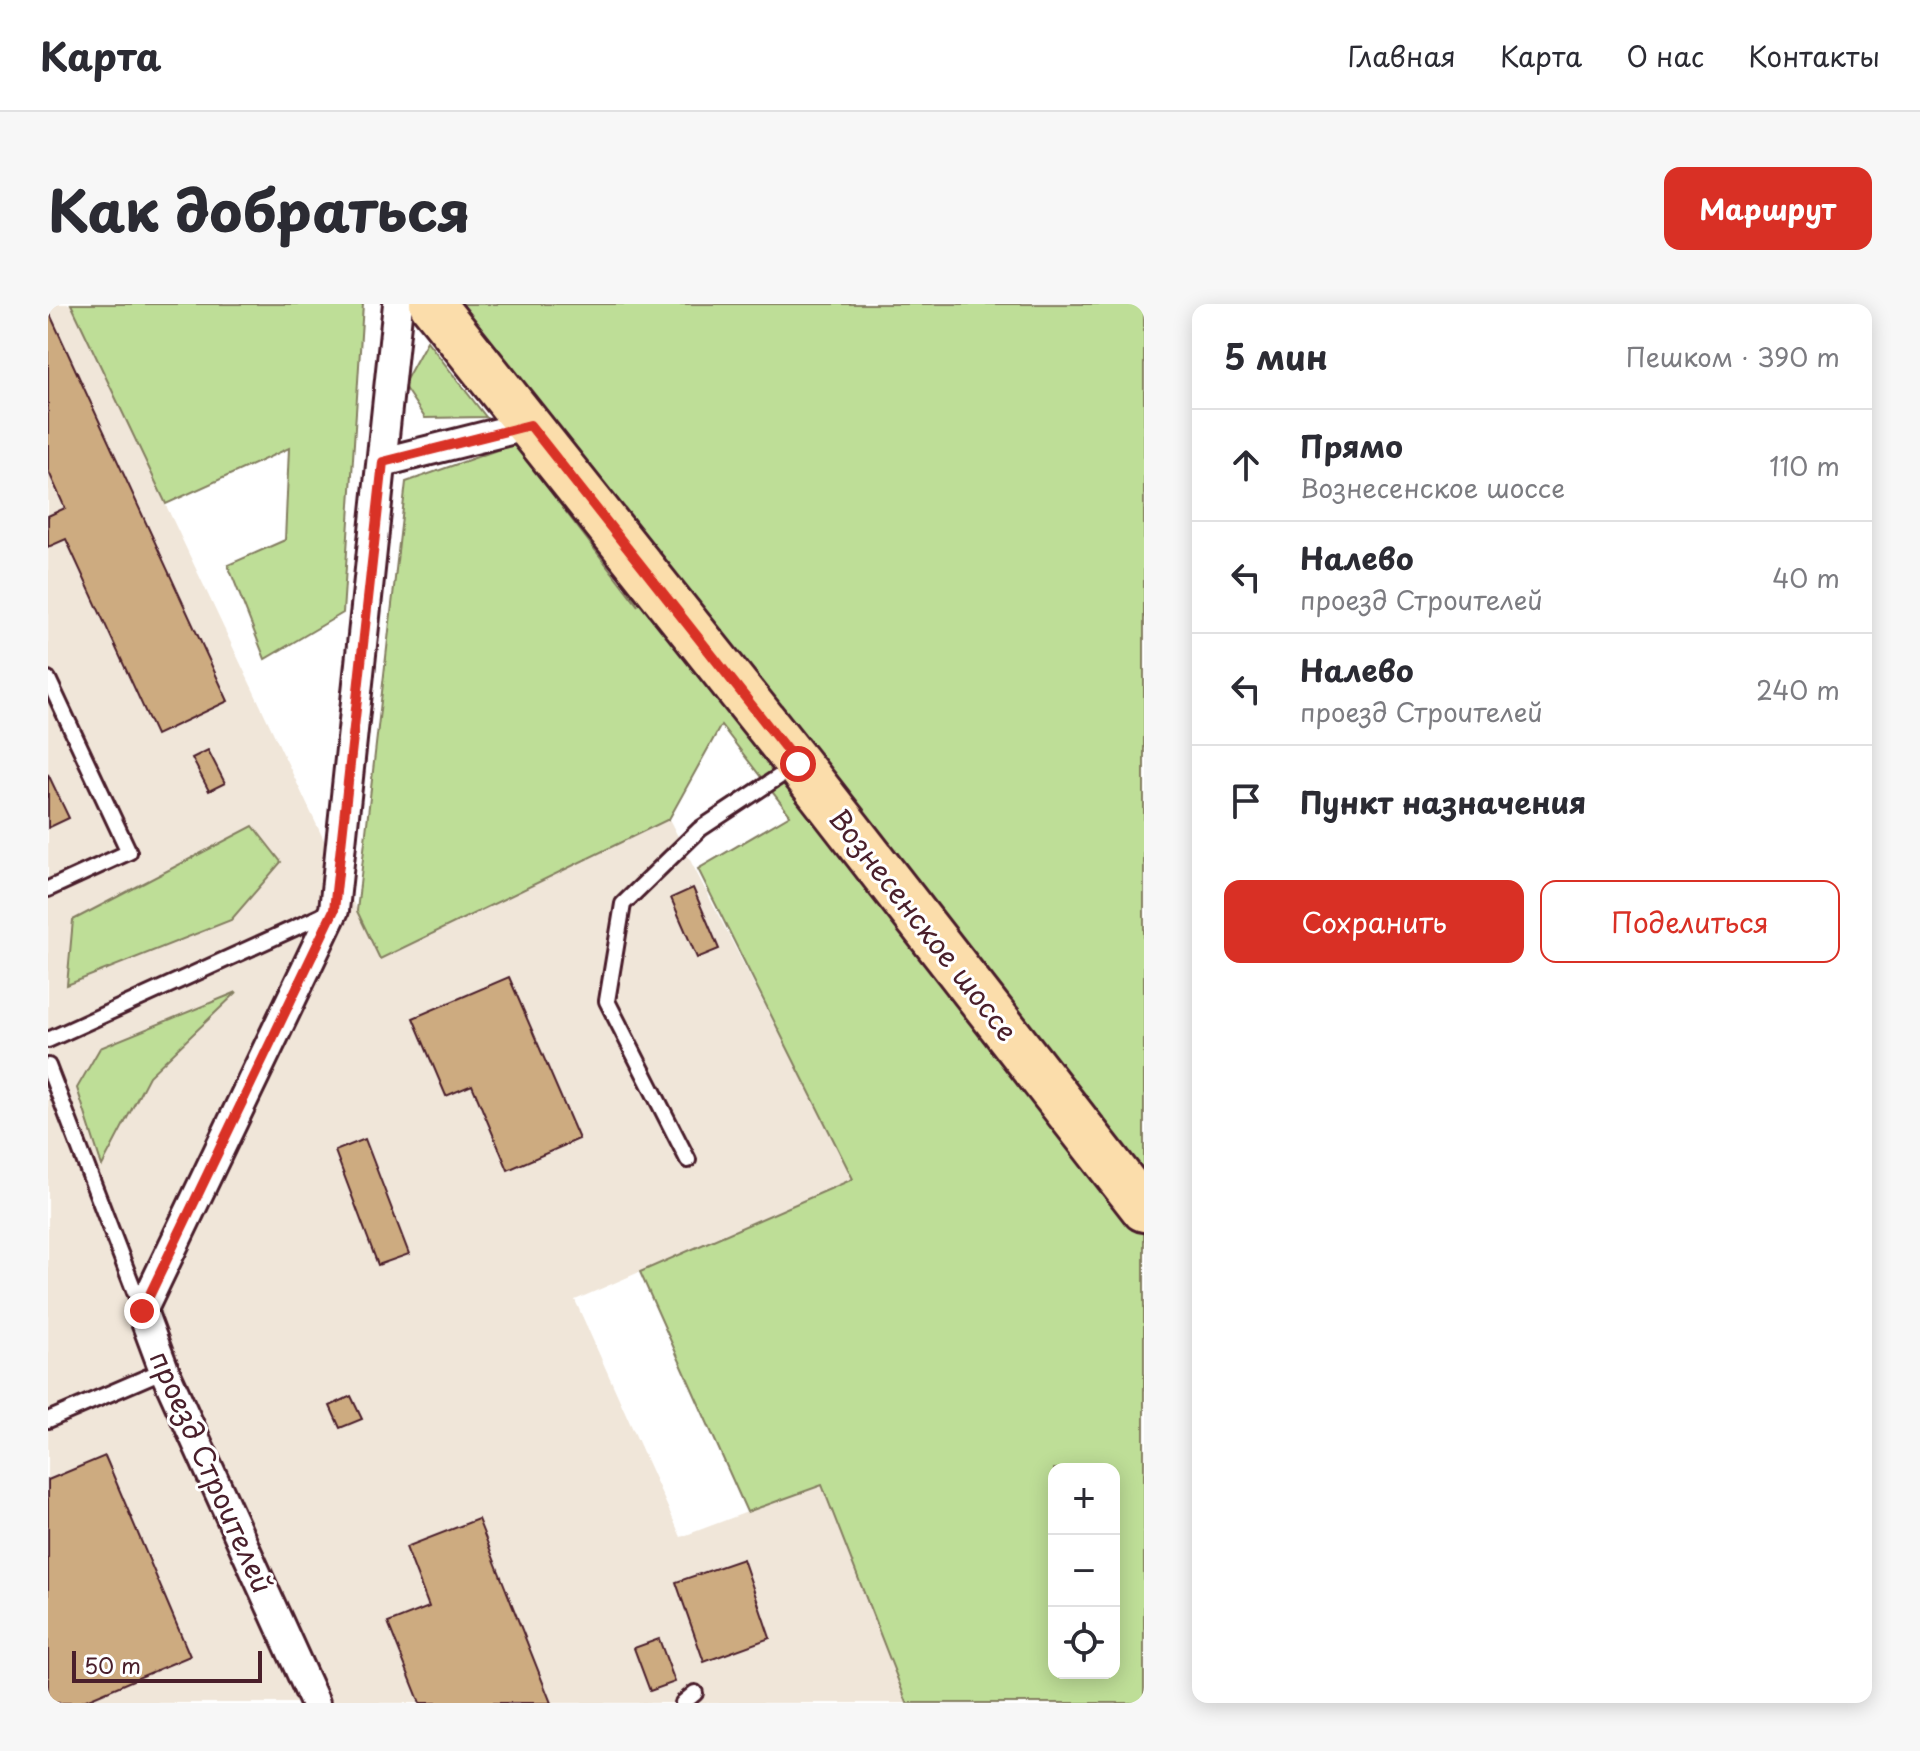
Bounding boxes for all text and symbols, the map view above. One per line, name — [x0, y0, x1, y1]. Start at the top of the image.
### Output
text: Карта — [40, 27, 162, 84]
text: Главная — [1348, 34, 1456, 77]
text: Карта — [1500, 34, 1582, 77]
text: О нас — [1626, 34, 1704, 77]
text: Контакты — [1748, 34, 1880, 77]
text: Как добраться — [48, 166, 471, 251]
button: Маршрут — [1664, 167, 1872, 250]
text: 5 мин — [1224, 330, 1328, 382]
text: Пешком · 390 m — [1626, 337, 1840, 376]
text: Прямо — [1300, 423, 1403, 468]
icon: ahead — [1224, 443, 1268, 487]
text: 110 m — [1769, 446, 1840, 485]
text: Вознесенское шоссе — [1300, 468, 1565, 507]
text: Налево — [1300, 535, 1414, 580]
icon: left — [1224, 555, 1268, 599]
text: 40 m — [1772, 558, 1840, 597]
text: проезд Строителей — [1300, 580, 1543, 619]
text: Налево — [1300, 647, 1414, 692]
icon: left — [1224, 667, 1268, 711]
text: 240 m — [1756, 670, 1840, 709]
text: проезд Строителей — [1300, 692, 1543, 731]
route start — [780, 746, 816, 782]
icon: arrive — [1224, 779, 1268, 823]
text: Пункт назначения — [1300, 779, 1586, 824]
street label: Вознесенское шоссе — [819, 798, 1029, 1050]
button: Сохранить — [1224, 880, 1524, 963]
button: Поделиться — [1540, 880, 1840, 963]
route end — [124, 1293, 160, 1329]
street label: проезд Строителей — [140, 1343, 285, 1600]
map controls — [1048, 1463, 1120, 1679]
button: + — [1048, 1463, 1120, 1535]
button: − — [1048, 1535, 1120, 1607]
button: locate — [1048, 1607, 1120, 1679]
scale bar — [72, 1647, 262, 1683]
text: 50 m — [84, 1648, 141, 1681]

